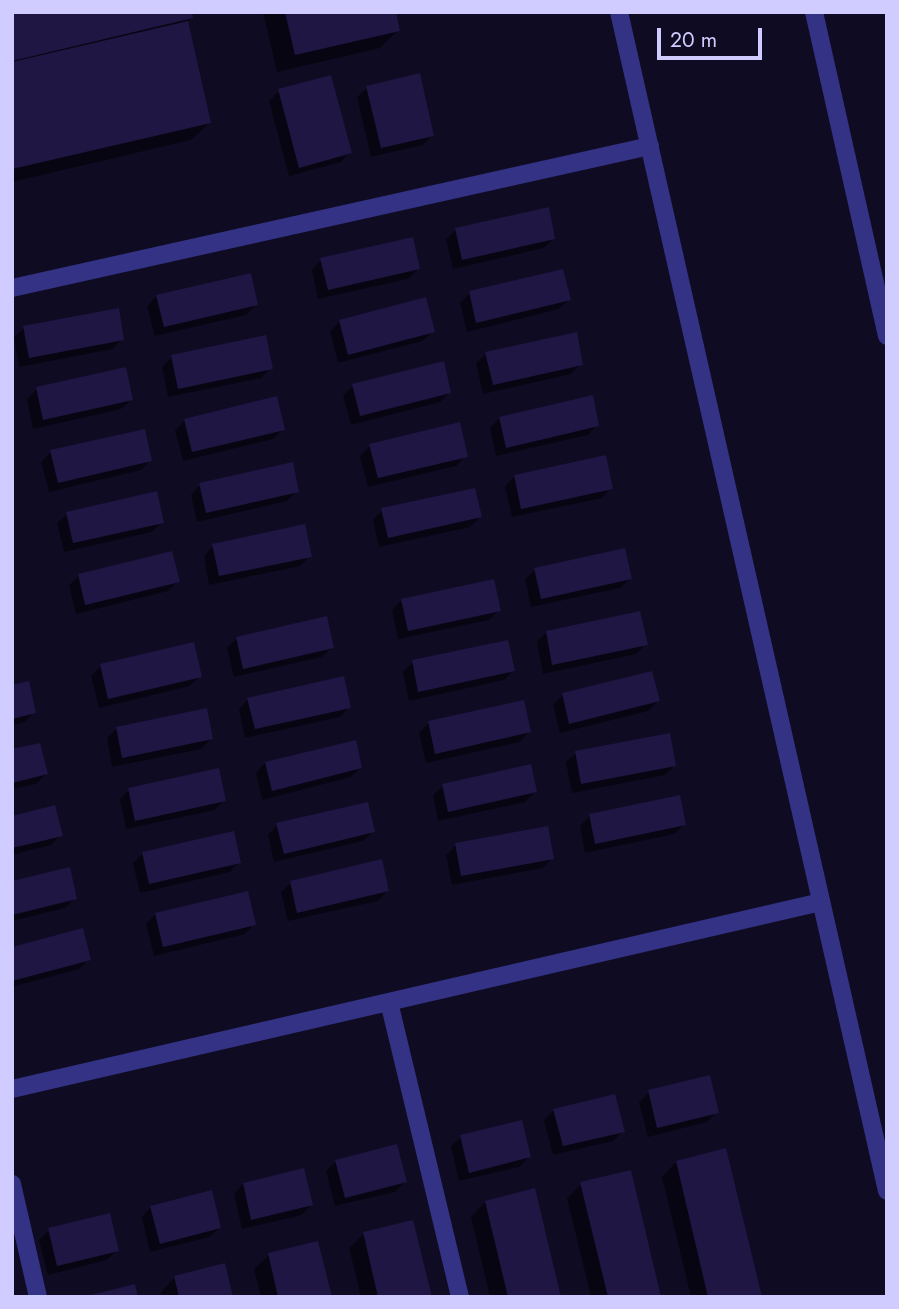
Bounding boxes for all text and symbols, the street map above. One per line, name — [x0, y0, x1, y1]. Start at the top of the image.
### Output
scale bar — [661, 14, 766, 58]
text: 20 m — [670, 25, 717, 55]

